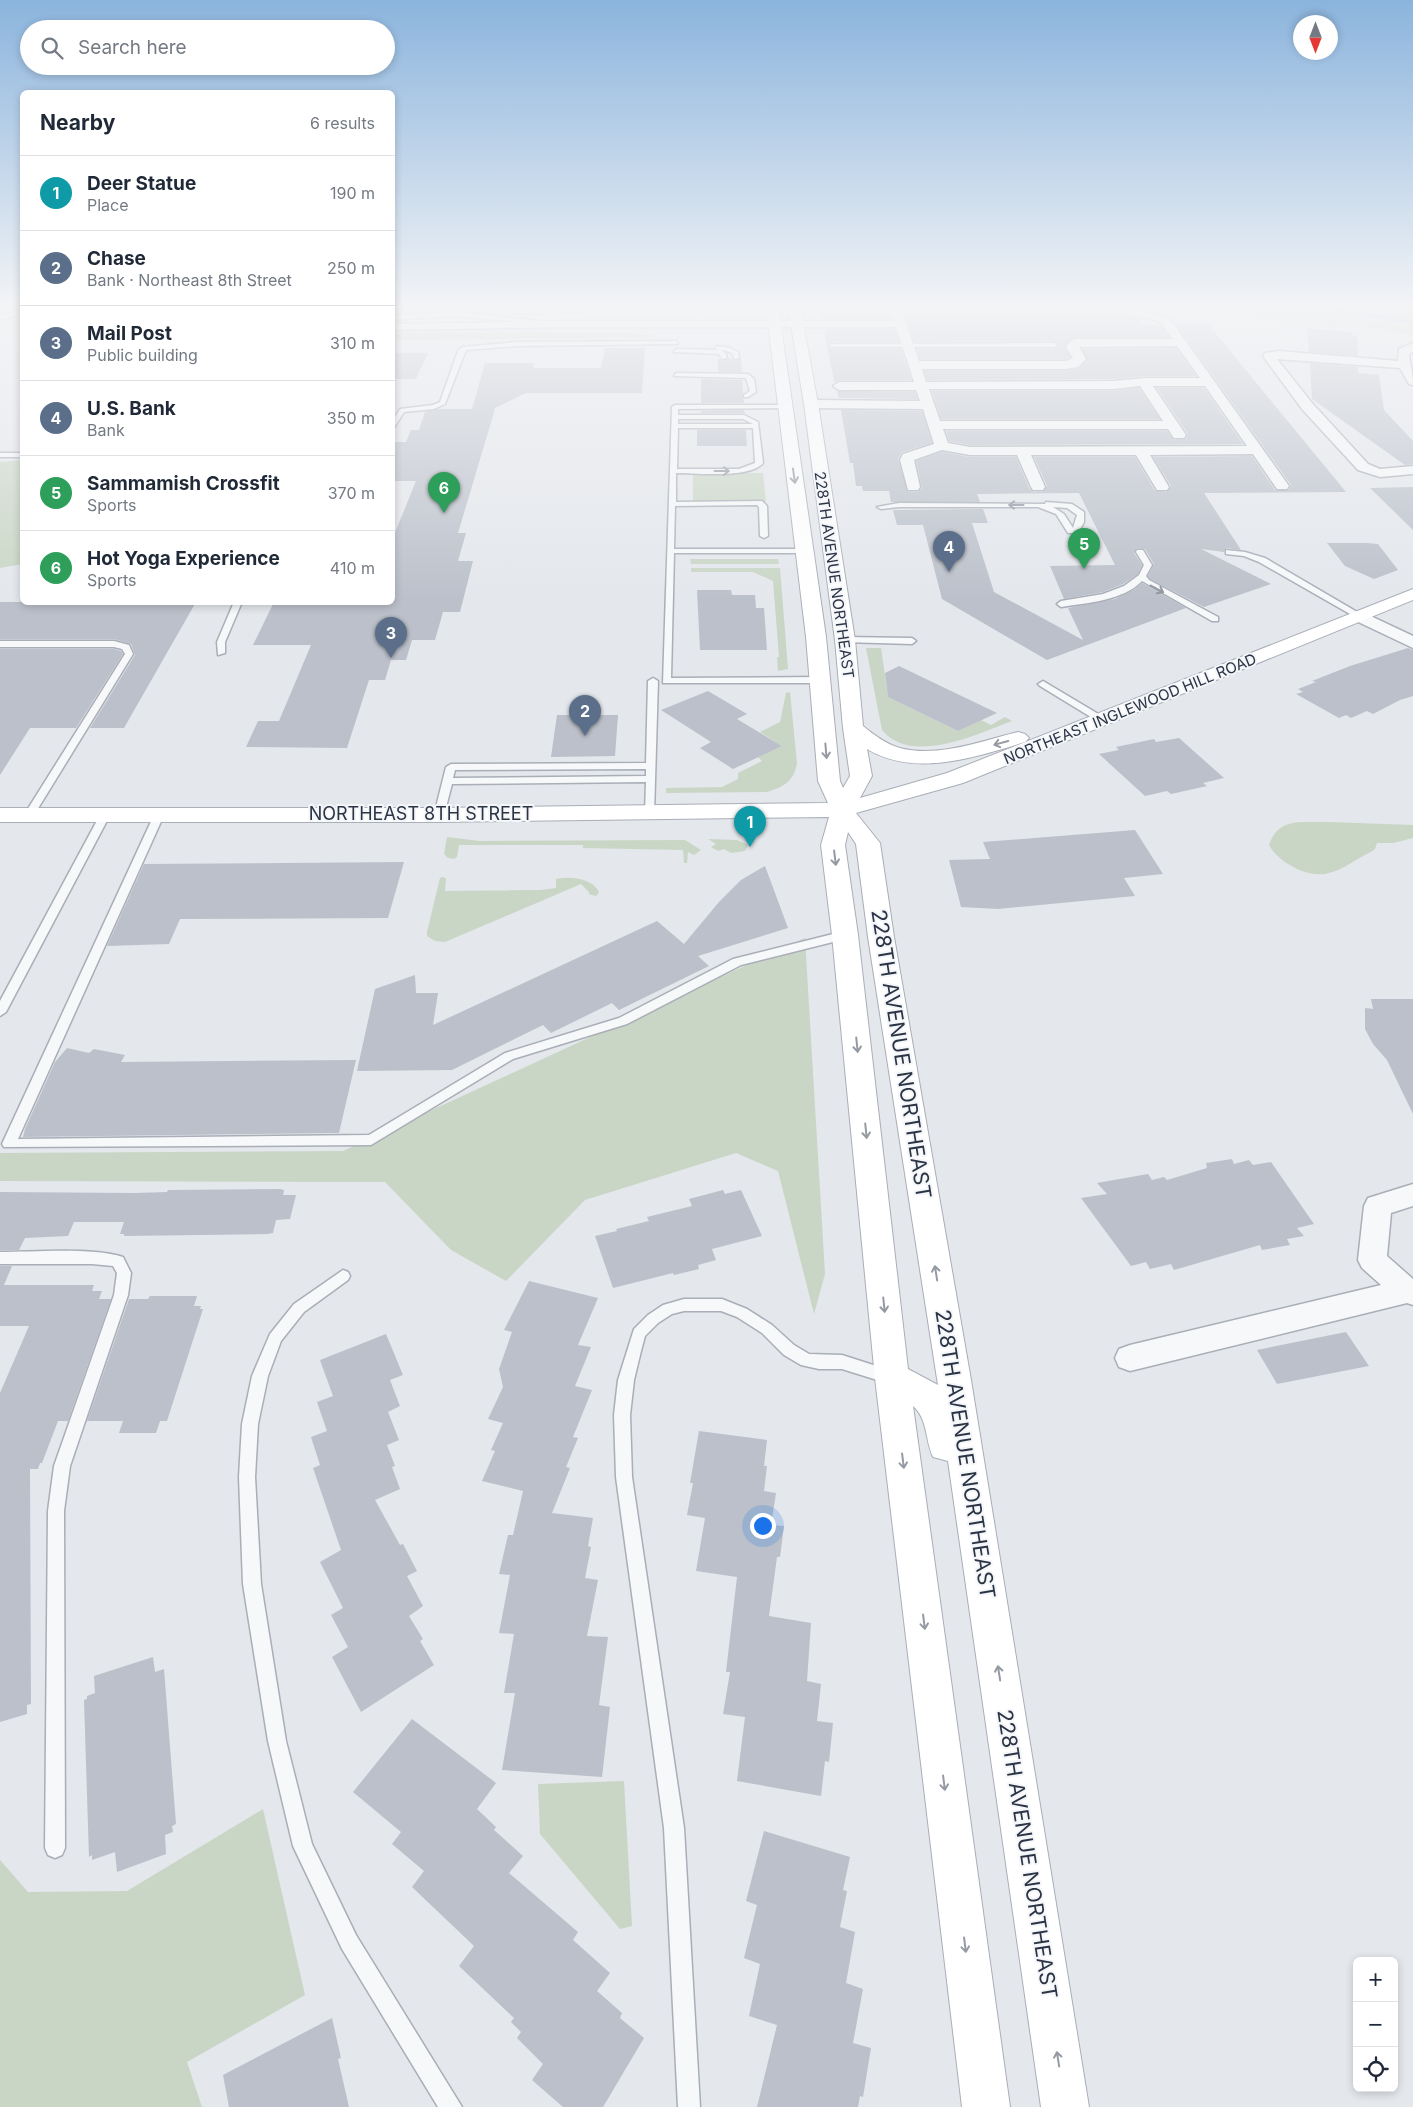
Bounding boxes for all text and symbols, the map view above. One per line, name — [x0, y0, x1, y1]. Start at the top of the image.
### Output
north arrow — [1293, 15, 1338, 60]
search box — [20, 20, 395, 75]
icon: search — [38, 34, 66, 62]
text: Search here — [78, 36, 187, 59]
text: Nearby — [40, 110, 115, 135]
text: 6 results — [310, 113, 375, 133]
text: Deer Statue — [87, 172, 196, 195]
text: 1 — [53, 183, 59, 203]
text: 190 m — [330, 183, 375, 203]
text: Place — [87, 195, 129, 215]
text: Chase — [87, 247, 146, 270]
text: 2 — [51, 258, 61, 278]
text: 250 m — [327, 258, 375, 278]
text: Bank · Northeast 8th Street — [87, 270, 292, 290]
text: Mail Post — [87, 322, 172, 345]
text: 3 — [51, 333, 61, 353]
text: 310 m — [330, 333, 375, 353]
text: Public building — [87, 345, 198, 365]
text: U.S. Bank — [87, 397, 176, 420]
text: 4 — [51, 408, 61, 428]
text: 350 m — [327, 408, 375, 428]
text: Bank — [87, 420, 125, 440]
one-way arrow — [714, 466, 730, 476]
one-way arrow — [789, 468, 799, 484]
street label: 228TH AVENUE NORTHEAST — [811, 470, 858, 680]
text: Sammamish Crossfit — [87, 472, 280, 495]
pin: 6 — [428, 472, 460, 513]
text: 5 — [51, 483, 61, 503]
text: 370 m — [328, 483, 375, 503]
text: Sports — [87, 495, 136, 515]
one-way arrow — [1009, 500, 1025, 510]
pin: 5 — [1068, 528, 1100, 569]
pin: 4 — [933, 531, 965, 572]
text: Hot Yoga Experience — [87, 547, 280, 570]
text: 6 — [51, 558, 61, 578]
text: 410 m — [330, 558, 375, 578]
text: Sports — [87, 570, 136, 590]
one-way arrow — [1150, 584, 1165, 594]
pin: 3 — [375, 617, 407, 658]
street label: NORTHEAST INGLEWOOD HILL ROAD — [1001, 649, 1259, 768]
pin: 2 — [569, 695, 601, 736]
one-way arrow — [994, 738, 1010, 748]
one-way arrow — [822, 743, 831, 759]
street label: NORTHEAST 8TH STREET — [309, 803, 533, 824]
pin: 1 — [734, 806, 766, 847]
one-way arrow — [830, 850, 840, 866]
street label: 228TH AVENUE NORTHEAST — [866, 908, 937, 1200]
one-way arrow — [852, 1037, 862, 1053]
one-way arrow — [861, 1122, 871, 1138]
one-way arrow — [931, 1266, 941, 1282]
one-way arrow — [879, 1297, 889, 1313]
street label: 228TH AVENUE NORTHEAST — [930, 1308, 1001, 1600]
one-way arrow — [898, 1453, 908, 1469]
your location — [750, 1513, 776, 1539]
one-way arrow — [919, 1614, 929, 1630]
one-way arrow — [994, 1666, 1004, 1682]
street label: 228TH AVENUE NORTHEAST — [992, 1708, 1063, 2000]
one-way arrow — [939, 1775, 949, 1791]
one-way arrow — [960, 1936, 970, 1952]
map controls — [1353, 1957, 1398, 2092]
button: + — [1353, 1957, 1398, 2002]
button: − — [1353, 2002, 1398, 2047]
button: locate — [1353, 2047, 1398, 2092]
one-way arrow — [1053, 2051, 1063, 2067]

